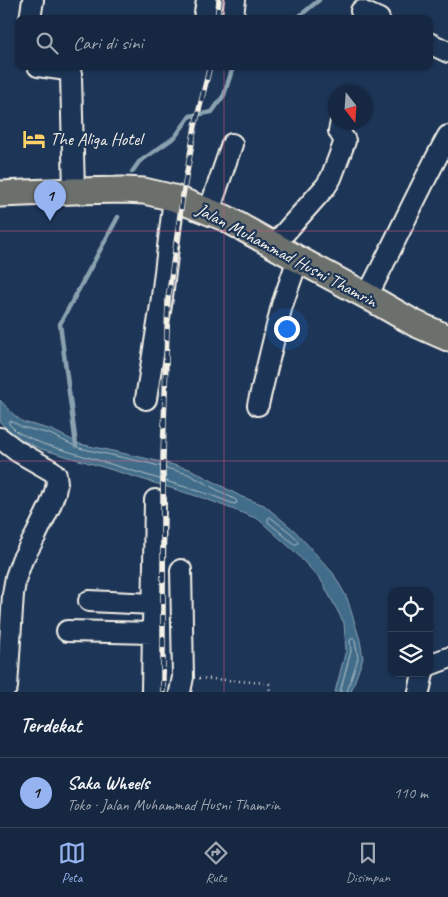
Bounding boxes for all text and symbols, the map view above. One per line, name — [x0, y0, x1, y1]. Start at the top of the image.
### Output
search box — [15, 15, 433, 70]
icon: search — [33, 29, 61, 57]
text: Cari di sini — [73, 31, 143, 55]
north arrow — [328, 85, 373, 130]
hotel icon: The Aliga Hotel — [21, 126, 47, 152]
place label: The Aliga Hotel — [50, 128, 145, 150]
pin: 1 — [34, 180, 66, 221]
street label: Jalan Muhammad Husni Thamrin — [192, 197, 382, 312]
your location — [274, 316, 300, 342]
map controls — [388, 587, 433, 677]
button: locate — [388, 587, 433, 632]
button: layers — [388, 632, 433, 677]
text: Terdekat — [20, 712, 81, 738]
text: Saka Wheels — [67, 771, 149, 795]
text: 1 — [32, 783, 40, 803]
text: 110 m — [394, 783, 428, 803]
text: Toko · Jalan Muhammad Husni Thamrin — [67, 795, 280, 815]
tab: Peta — [58, 839, 86, 886]
tab: Rute — [202, 839, 230, 886]
tab: Disimpan — [346, 839, 390, 886]

